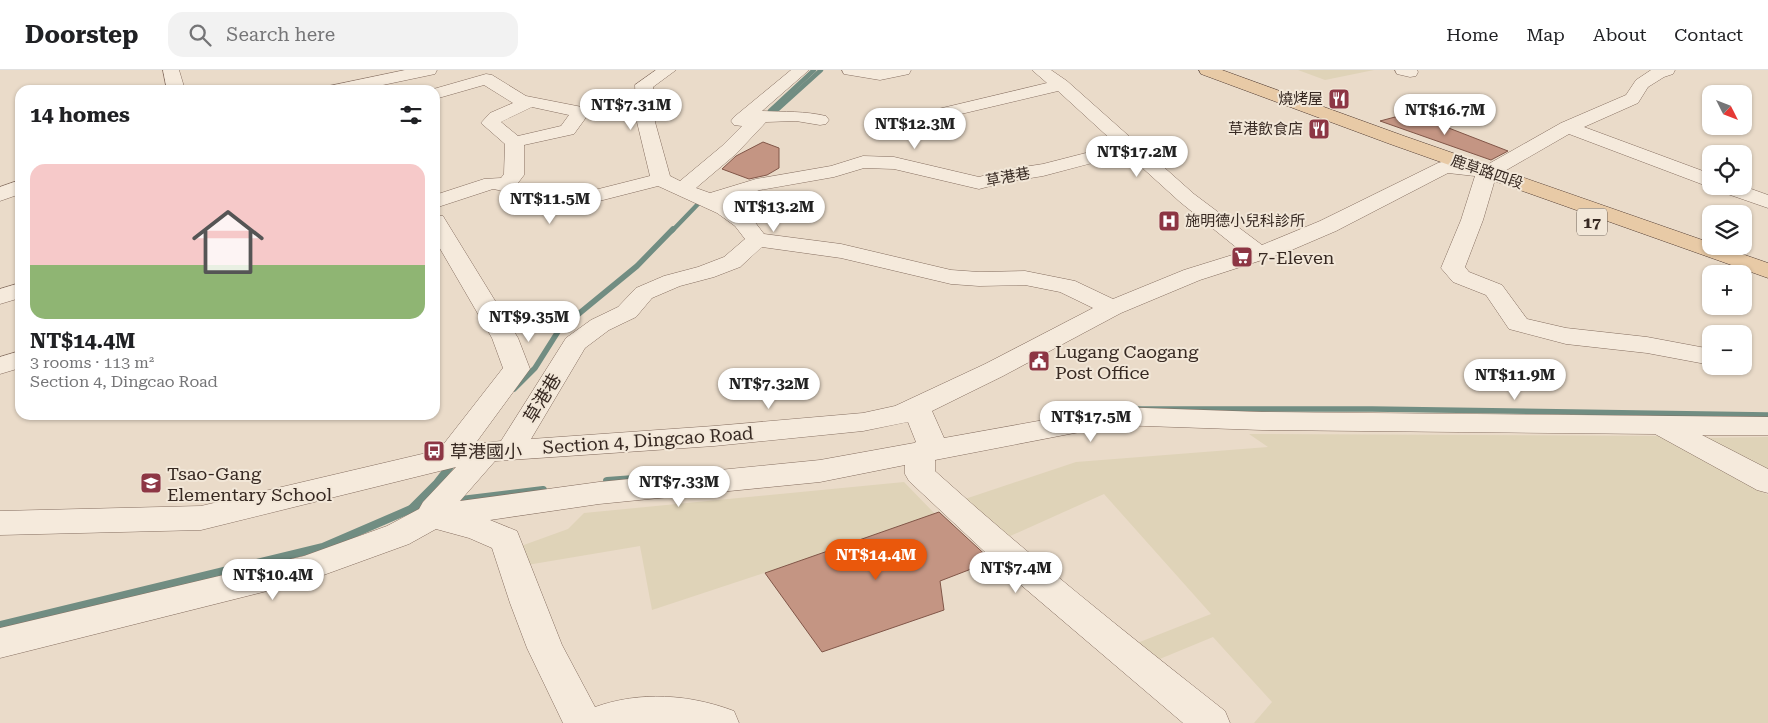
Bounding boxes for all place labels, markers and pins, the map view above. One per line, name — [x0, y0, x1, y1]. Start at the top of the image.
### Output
restaurant icon: 燒烤屋 — [1327, 87, 1351, 111]
pin: NT$7.31M — [579, 88, 683, 131]
place label: 燒烤屋 — [1278, 90, 1323, 108]
pin: NT$16.7M — [1393, 93, 1497, 136]
pin: NT$12.3M — [863, 108, 967, 150]
restaurant icon: 草港飲食店 — [1307, 117, 1331, 141]
place label: 草港飲食店 — [1228, 120, 1303, 138]
pin: NT$17.2M — [1085, 136, 1189, 178]
pin: NT$11.5M — [498, 182, 602, 225]
pin: NT$13.2M — [722, 190, 826, 233]
hospital icon: 施明德小兒科診所 — [1157, 209, 1181, 233]
place label: 施明德小兒科診所 — [1185, 212, 1305, 230]
supermarket icon: 7-Eleven — [1230, 245, 1254, 269]
place label: 7-Eleven — [1258, 247, 1335, 268]
pin: NT$9.35M — [477, 300, 581, 343]
place label: Lugang Caogang Post Office — [1055, 341, 1199, 383]
public building icon: Lugang Caogang Post Office — [1027, 349, 1051, 373]
pin: NT$11.9M — [1463, 358, 1567, 401]
pin: NT$7.32M — [717, 368, 821, 410]
pin: NT$17.5M — [1039, 400, 1143, 443]
bus stop icon: 草港國小 — [422, 439, 446, 463]
place label: 草港國小 — [450, 441, 522, 462]
place label: Tsao-Gang Elementary School — [167, 463, 332, 505]
pin: NT$7.33M — [627, 466, 731, 508]
school or university icon: Tsao-Gang Elementary School — [139, 471, 163, 495]
pin: NT$14.4M — [824, 538, 928, 581]
pin: NT$7.4M — [970, 552, 1062, 594]
pin: NT$10.4M — [221, 558, 325, 601]

